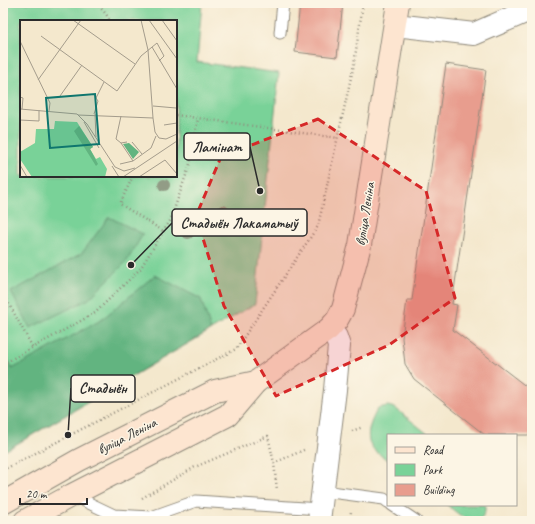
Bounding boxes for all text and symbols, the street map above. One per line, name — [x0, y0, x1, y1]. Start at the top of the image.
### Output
inset map — [20, 20, 177, 177]
callout: Ламінат — [184, 133, 250, 160]
text: Ламінат — [192, 138, 243, 157]
street label: вуліца Леніна — [352, 180, 379, 247]
callout: Стадыён Лакаматыў — [172, 209, 307, 236]
text: Стадыён Лакаматыў — [180, 214, 299, 233]
callout: Стадыён — [71, 375, 135, 402]
text: Стадыён — [79, 379, 128, 398]
street label: вуліца Леніна — [95, 414, 160, 458]
legend — [387, 434, 517, 506]
text: Road — [423, 442, 445, 458]
text: Park — [423, 462, 444, 478]
scale bar — [20, 480, 87, 506]
text: Building — [423, 482, 455, 498]
text: 20 m — [26, 486, 48, 502]

